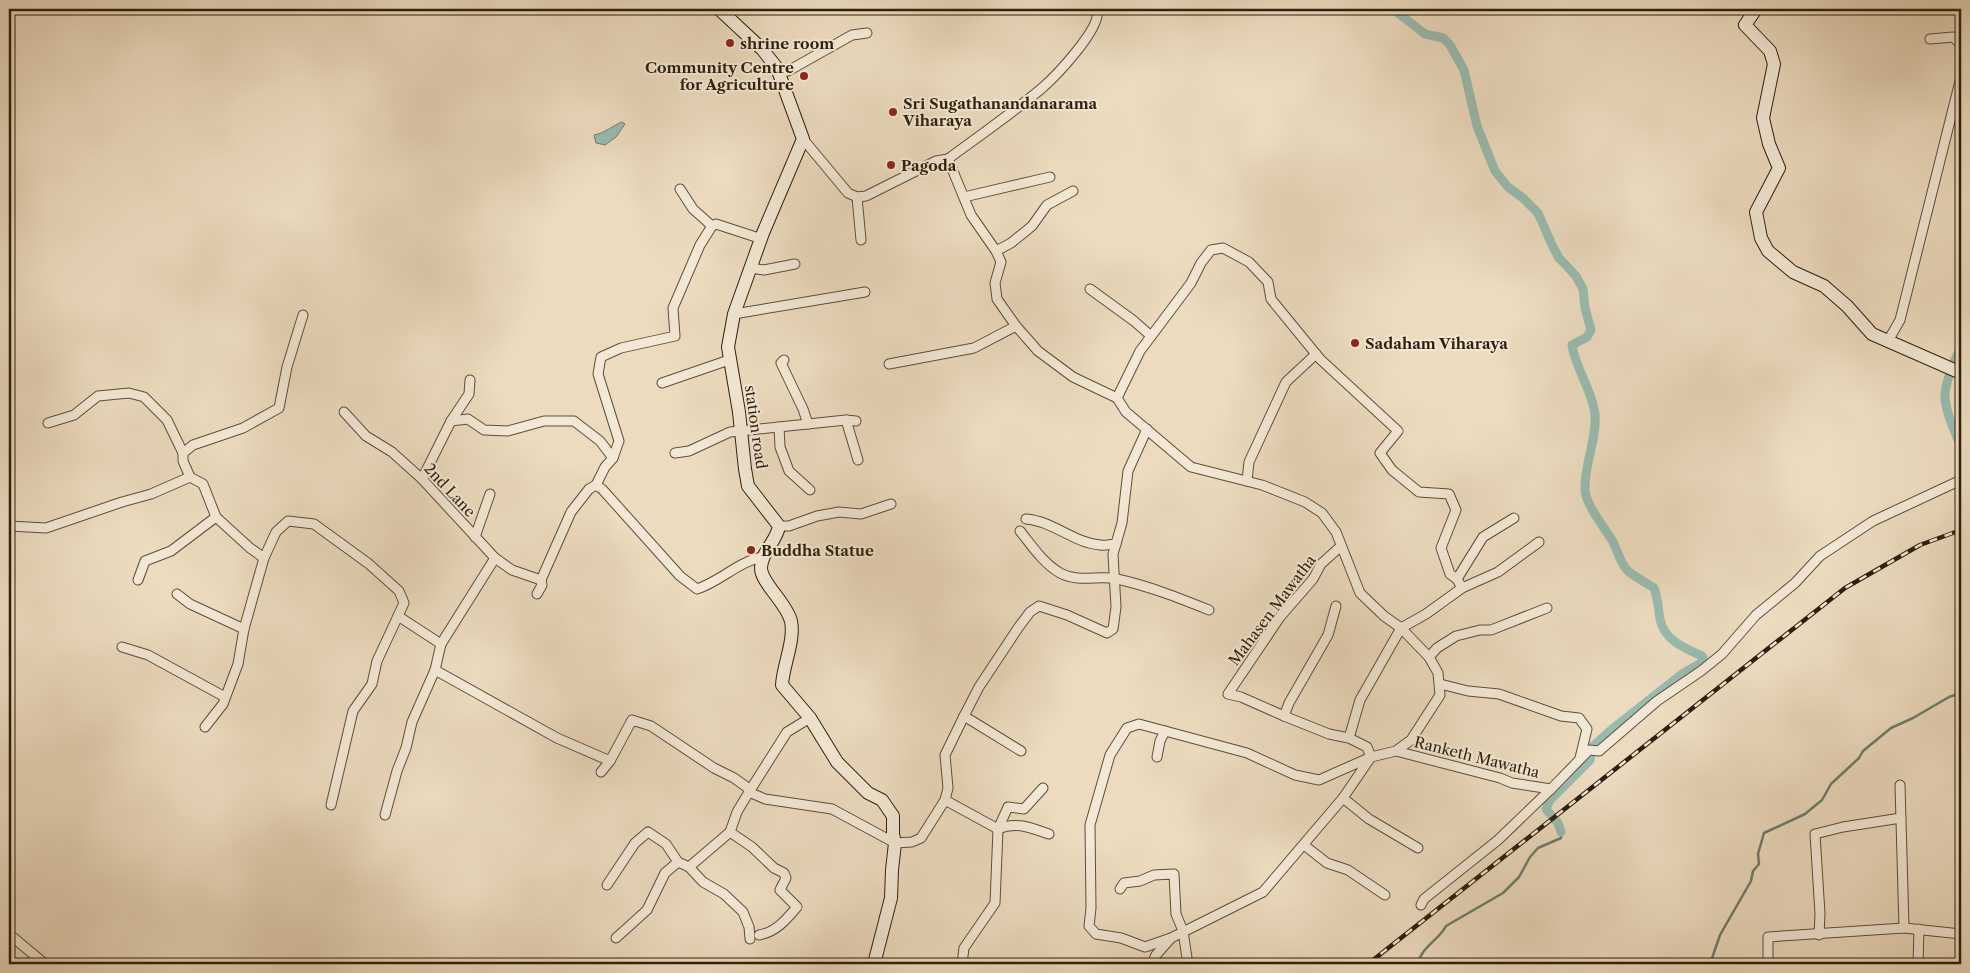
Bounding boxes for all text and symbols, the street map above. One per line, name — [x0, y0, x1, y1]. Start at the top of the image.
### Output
place label: shrine room — [740, 34, 834, 53]
marker: shrine room — [724, 37, 736, 49]
place label: Community Centre for Agriculture — [645, 58, 794, 94]
marker: Community Centre for Agriculture — [798, 70, 810, 82]
place label: Sri Sugathanandanarama Viharaya — [902, 94, 1098, 130]
marker: Sri Sugathanandanarama Viharaya — [887, 106, 899, 118]
place label: Pagoda — [901, 156, 957, 175]
marker: Pagoda — [885, 159, 897, 171]
place label: Sadaham Viharaya — [1365, 334, 1508, 353]
marker: Sadaham Viharaya — [1349, 337, 1361, 349]
street label: station road — [741, 384, 771, 470]
street label: 2nd Lane — [420, 459, 480, 521]
place label: Buddha Statue — [761, 541, 874, 560]
marker: Buddha Statue — [745, 544, 757, 556]
street label: Mahasen Mawatha — [1224, 551, 1320, 669]
street label: Ranketh Mawatha — [1412, 732, 1542, 782]

